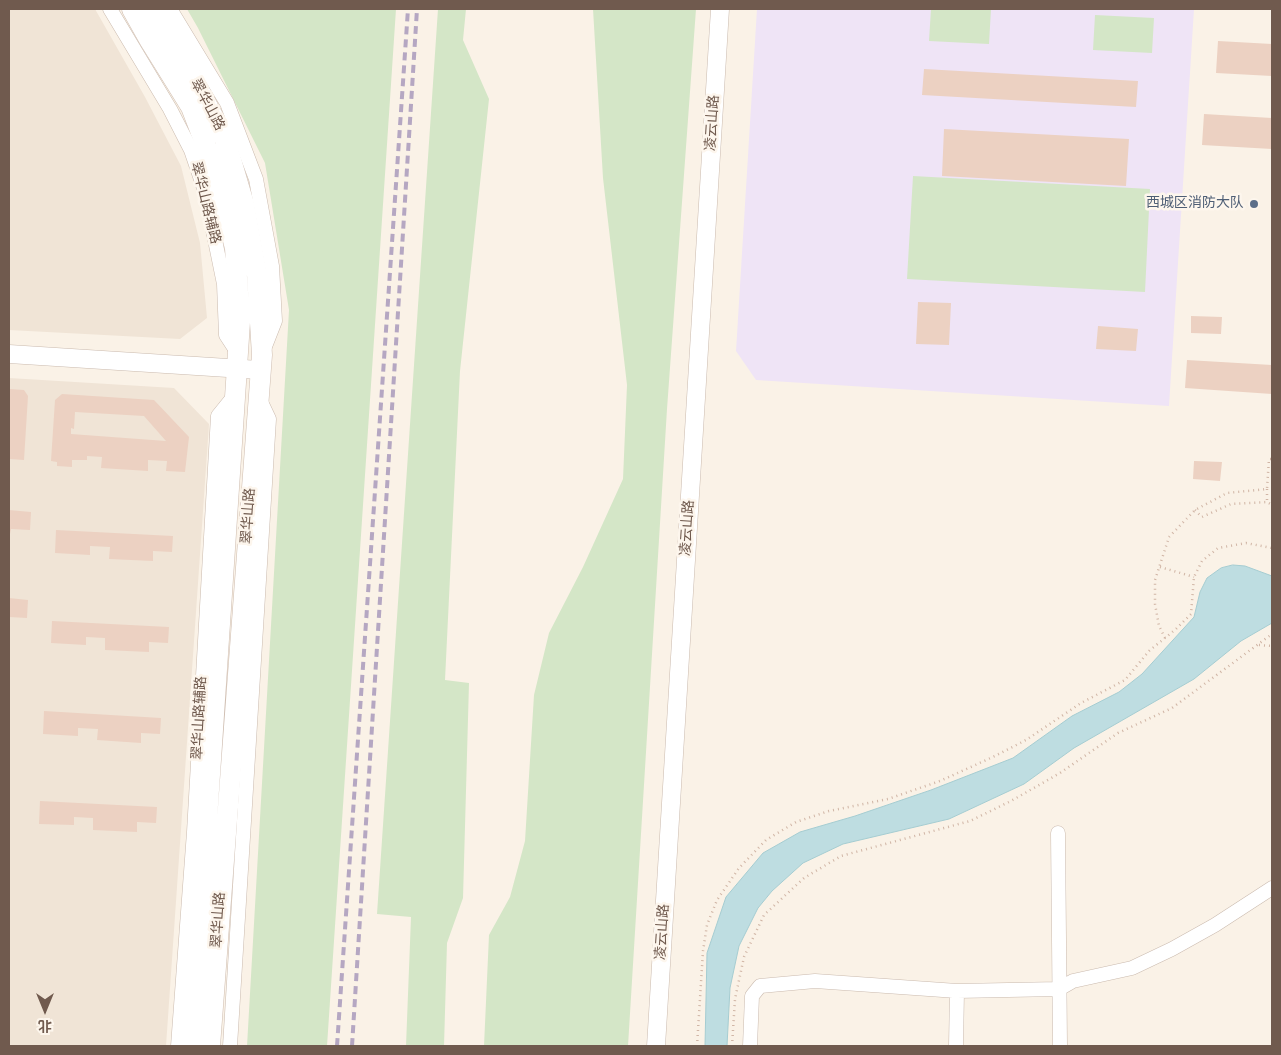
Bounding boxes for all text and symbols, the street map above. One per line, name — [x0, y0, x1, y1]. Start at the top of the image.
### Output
street label: 翠华山路 — [186, 76, 228, 134]
street label: 凌云山路 — [703, 94, 723, 152]
street label: 翠华山路辅路 — [187, 160, 223, 246]
place label: 西城区消防大队 — [1146, 196, 1244, 212]
marker: 西城区消防大队 — [1248, 198, 1260, 210]
street label: 翠华山路 — [239, 487, 259, 545]
street label: 凌云山路 — [678, 499, 698, 557]
street label: 翠华山路辅路 — [189, 676, 211, 760]
street label: 翠华山路 — [209, 891, 229, 949]
street label: 凌云山路 — [653, 903, 673, 961]
north arrow — [20, 985, 70, 1035]
text: 北 — [38, 1016, 52, 1035]

